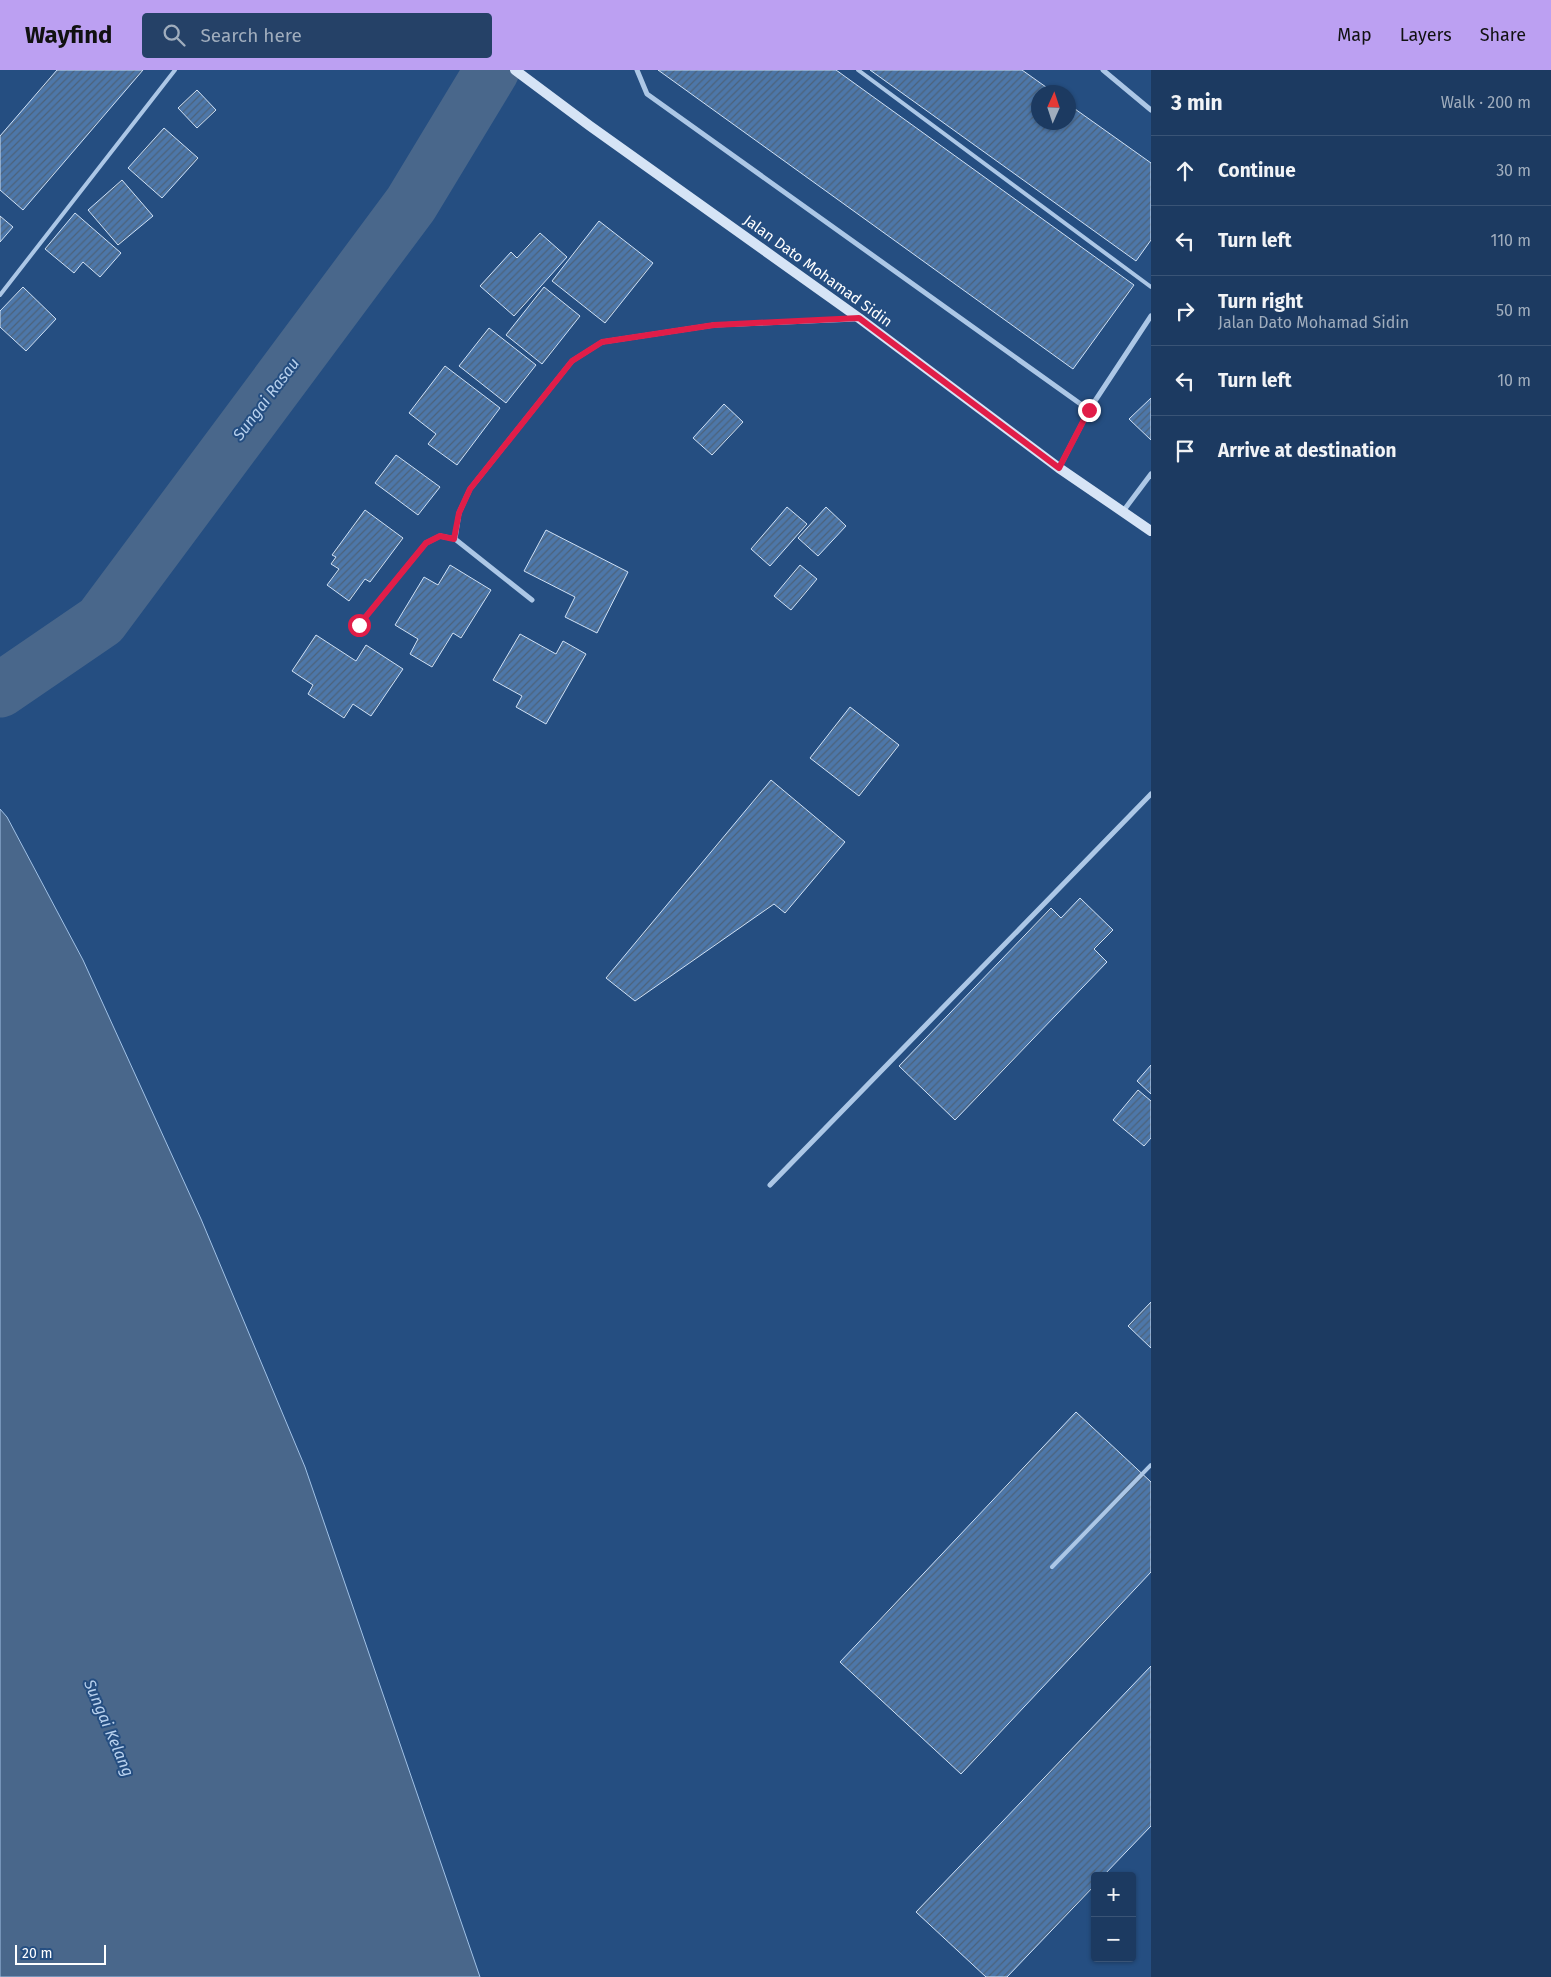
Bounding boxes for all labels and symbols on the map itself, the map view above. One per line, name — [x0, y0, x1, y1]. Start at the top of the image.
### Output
north arrow — [1031, 85, 1076, 130]
street label: Jalan Dato Mohamad Sidin — [740, 211, 896, 331]
water label: Sungai Rasau — [228, 354, 303, 445]
route end — [1078, 399, 1101, 422]
route start — [348, 614, 371, 637]
water label: Sungai Kelang — [80, 1676, 138, 1779]
scale bar — [15, 1942, 106, 1965]

